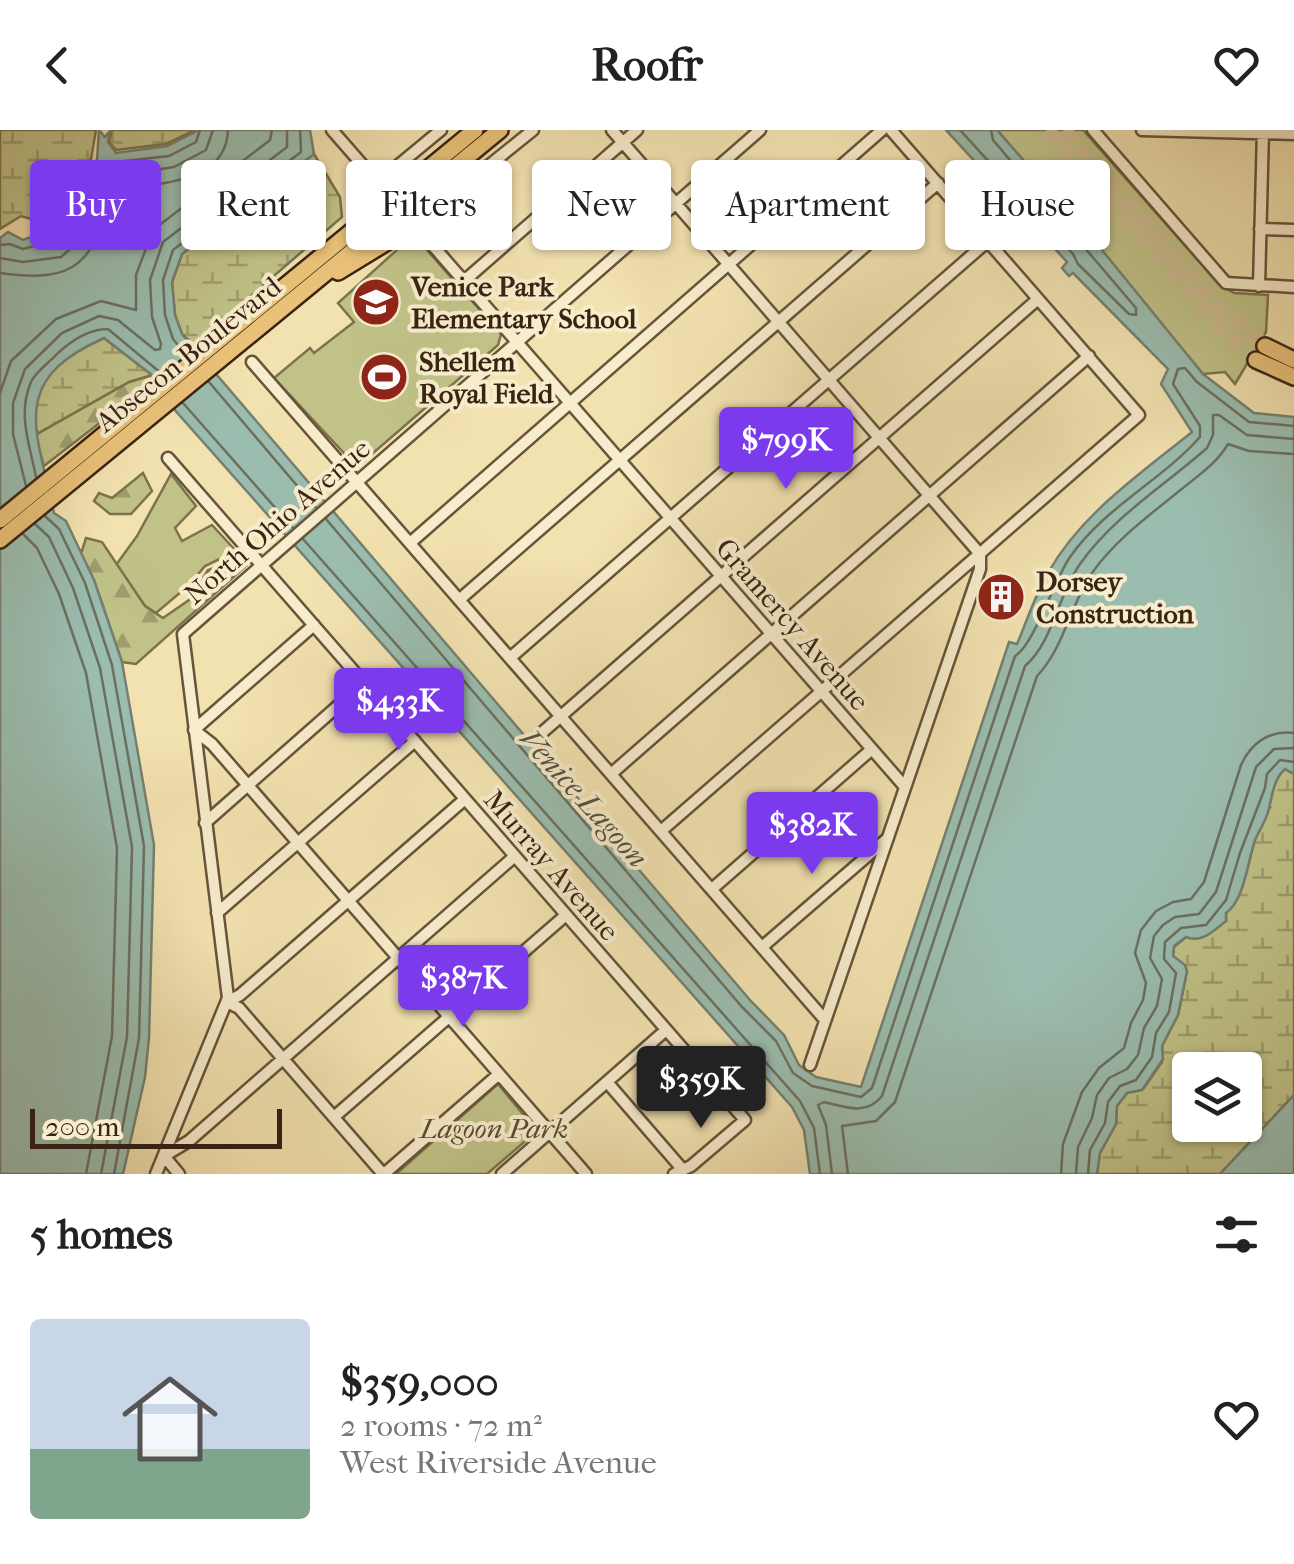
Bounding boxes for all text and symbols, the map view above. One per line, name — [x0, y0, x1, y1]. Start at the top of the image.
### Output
icon: back — [30, 38, 85, 93]
icon: heart — [1209, 38, 1264, 93]
text: Roofr — [591, 39, 703, 92]
chip: Buy — [30, 160, 161, 250]
chip: Rent — [181, 160, 326, 250]
chip: Filters — [346, 160, 512, 250]
chip: New — [532, 160, 671, 250]
chip: Apartment — [691, 160, 925, 250]
chip: House — [945, 160, 1110, 250]
street label: Absecon Boulevard — [88, 269, 288, 440]
place label: Venice Park Elementary School — [410, 270, 637, 335]
school or university icon: Venice Park Elementary School — [350, 276, 402, 328]
place label: Shellem Royal Field — [419, 345, 554, 410]
sports icon: Shellem Royal Field — [358, 351, 410, 403]
pin: $799K — [716, 407, 856, 492]
text: $799K — [741, 421, 831, 458]
street label: North Ohio Avenue — [178, 432, 377, 611]
street label: Gramercy Avenue — [709, 532, 876, 717]
place label: Dorsey Construction — [1036, 565, 1195, 630]
building icon: Dorsey Construction — [975, 571, 1027, 623]
pin: $433K — [329, 668, 469, 753]
text: $433K — [356, 682, 442, 719]
water label: Venice Lagoon — [512, 722, 655, 875]
street label: Murray Avenue — [477, 783, 626, 947]
pin: $382K — [742, 792, 882, 877]
text: $382K — [769, 806, 855, 843]
pin: $387K — [393, 945, 533, 1030]
text: $387K — [420, 959, 506, 996]
pin: $359K — [631, 1046, 771, 1131]
map controls — [1172, 1052, 1262, 1142]
button: layers — [1172, 1052, 1262, 1142]
text: $359K — [659, 1060, 743, 1097]
scale bar — [30, 1104, 282, 1148]
text: 200 m — [45, 1110, 120, 1143]
park label: Lagoon Park — [418, 1112, 568, 1145]
icon: filters — [1209, 1207, 1264, 1262]
text: 5 homes — [30, 1210, 173, 1259]
text: $359,000 — [340, 1358, 499, 1407]
icon: home — [110, 1359, 230, 1479]
icon: heart — [1209, 1392, 1264, 1447]
text: 2 rooms · 72 m² — [340, 1407, 542, 1444]
text: West Riverside Avenue — [340, 1444, 657, 1481]

